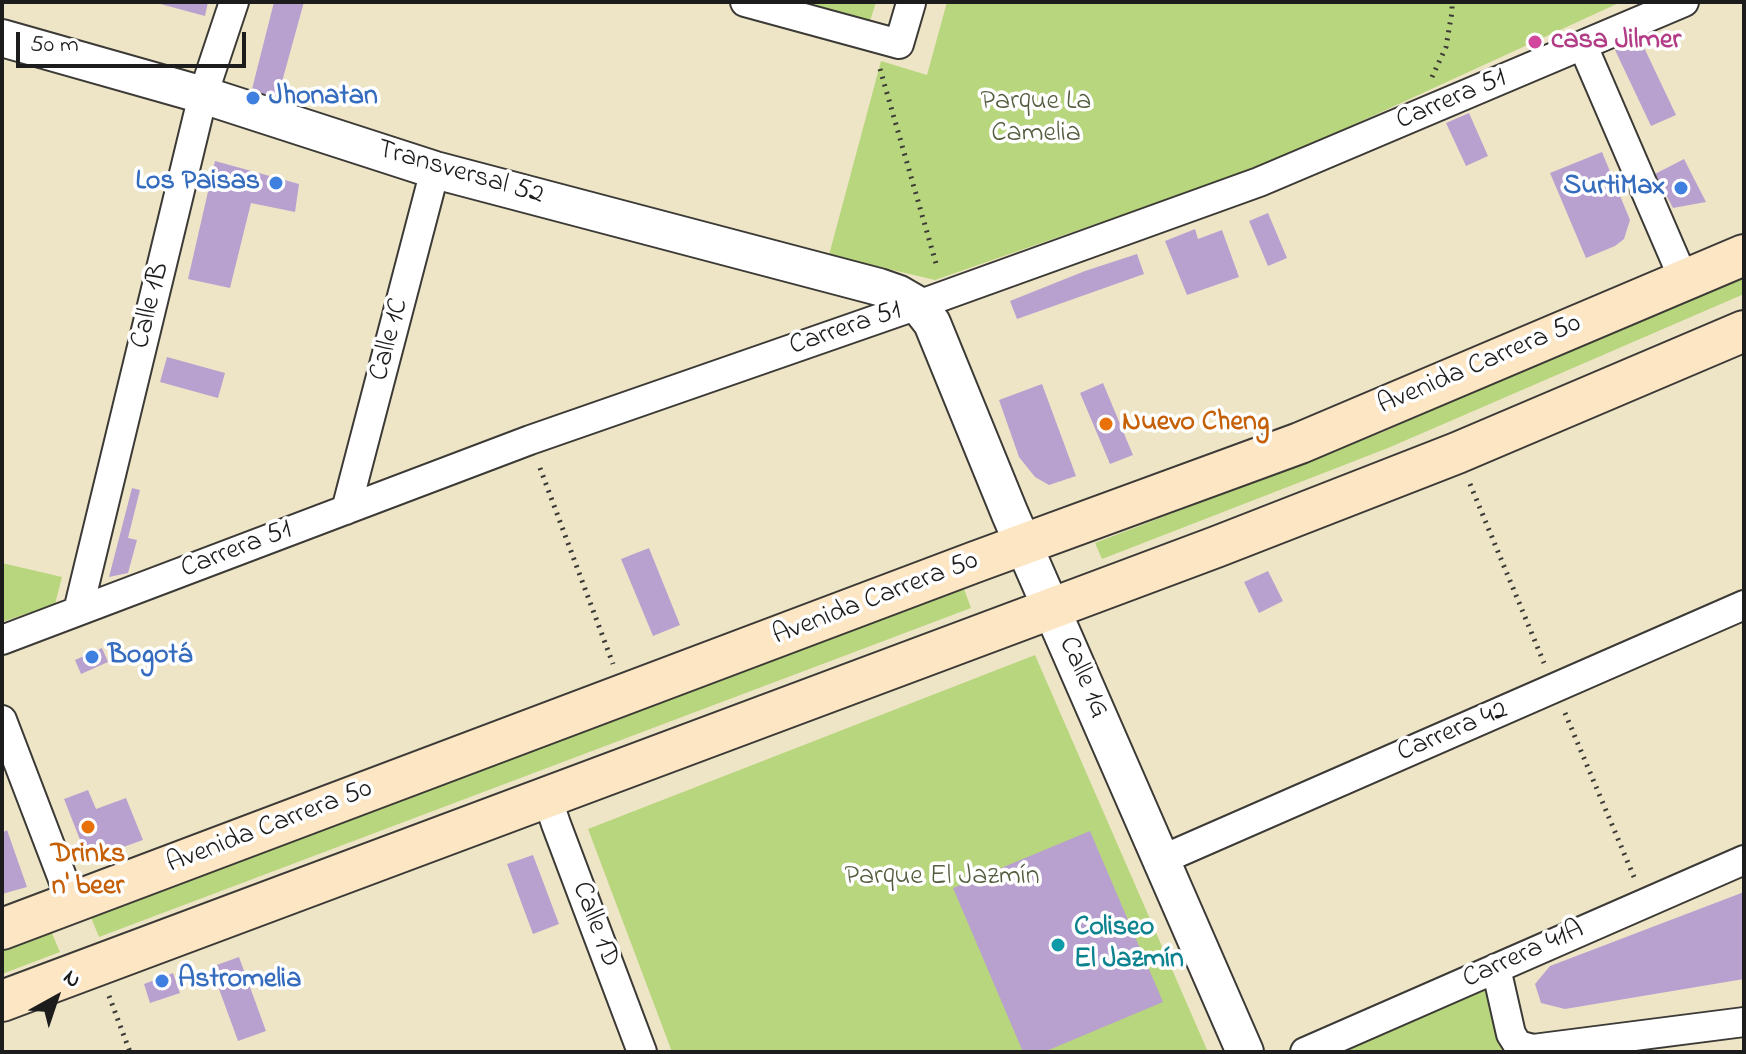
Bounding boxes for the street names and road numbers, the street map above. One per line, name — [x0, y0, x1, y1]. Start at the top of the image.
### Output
street label: Carrera 51 — [1392, 63, 1512, 139]
street label: Transversal 52 — [373, 134, 547, 214]
street label: Calle 1B — [125, 260, 179, 352]
street label: Calle 1C — [364, 295, 418, 385]
street label: Carrera 51 — [786, 295, 906, 365]
street label: Avenida Carrera 50 — [1373, 308, 1587, 424]
street label: Carrera 51 — [177, 515, 297, 587]
street label: Avenida Carrera 50 — [768, 545, 984, 655]
street label: Calle 1G — [1049, 632, 1115, 724]
street label: Carrera 42 — [1393, 695, 1513, 771]
street label: Avenida Carrera 50 — [162, 773, 378, 883]
street label: Calle 1D — [562, 877, 626, 973]
street label: Carrera 41A — [1458, 914, 1590, 998]

